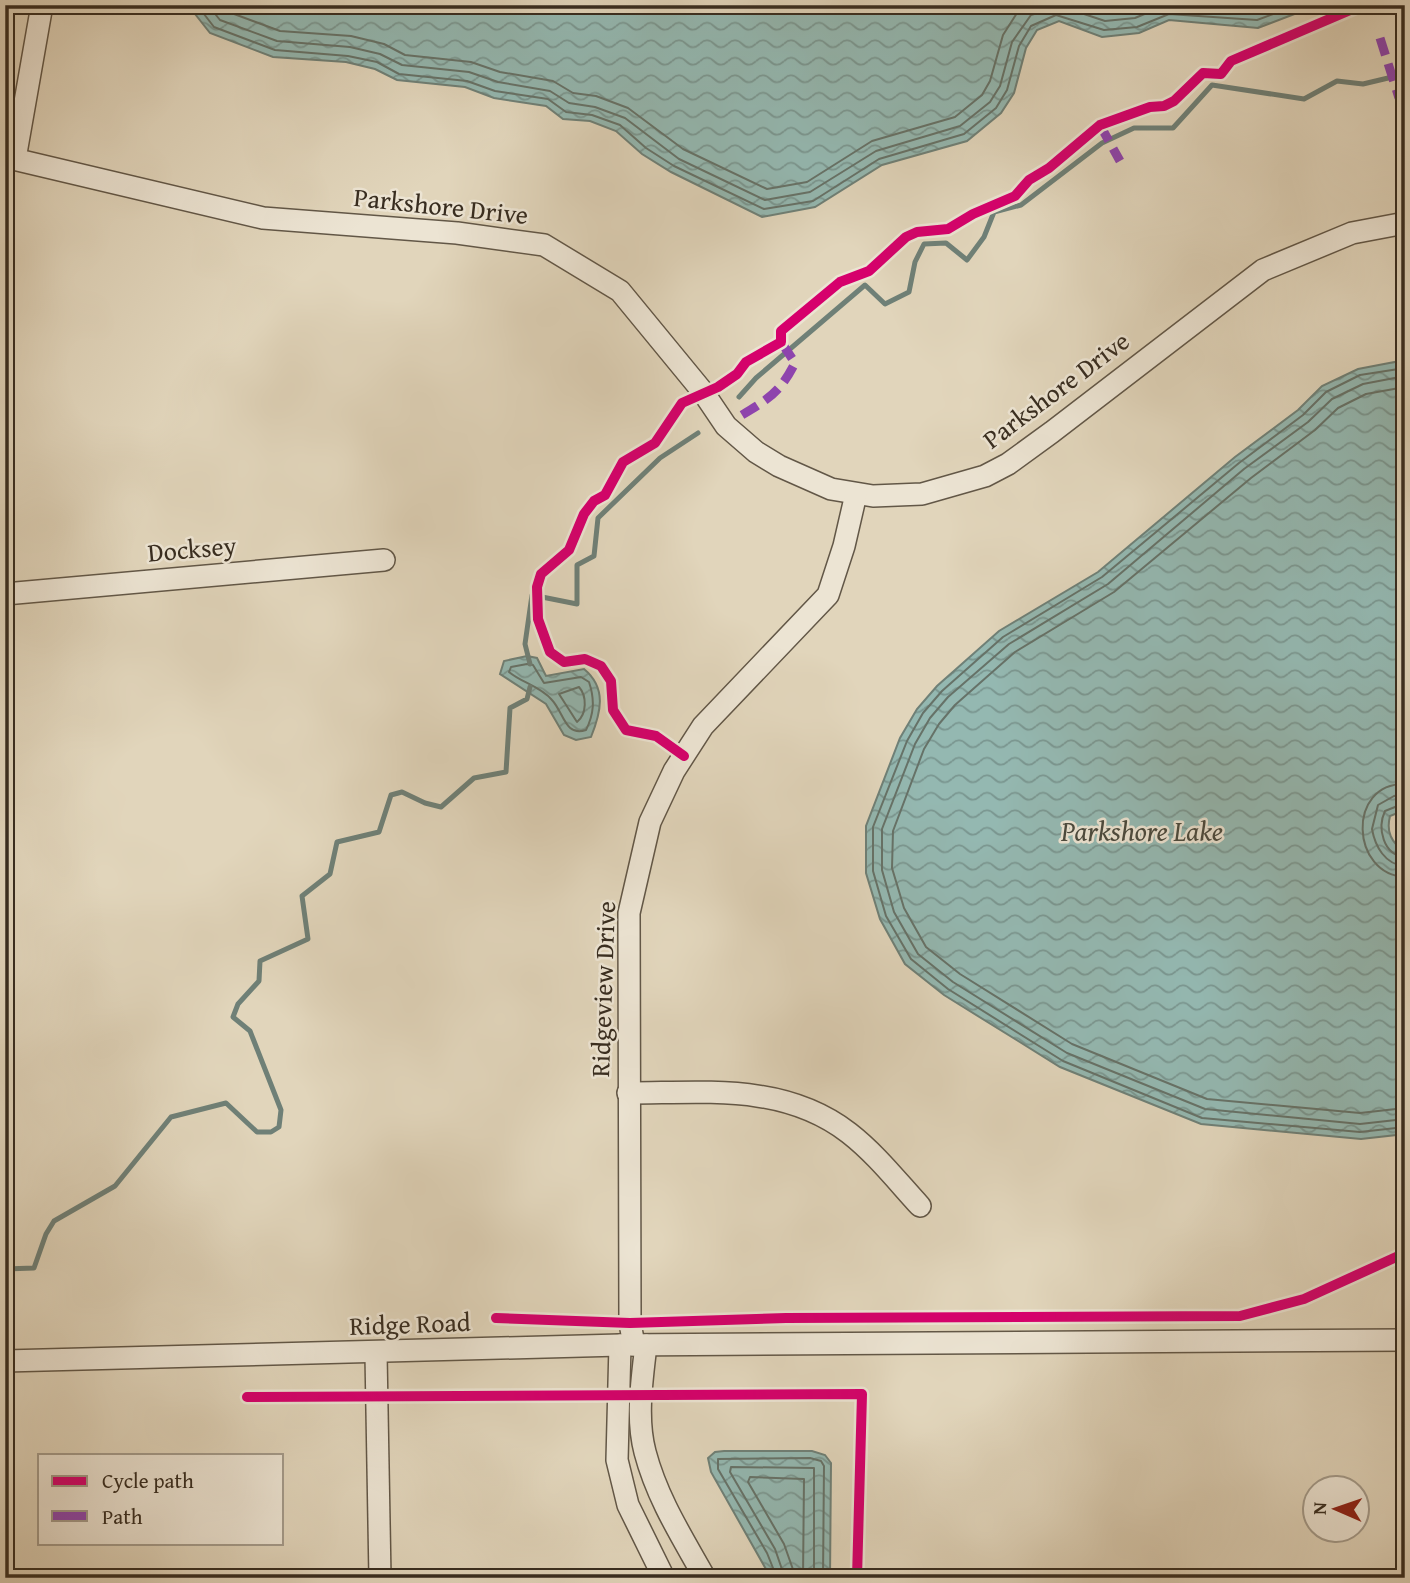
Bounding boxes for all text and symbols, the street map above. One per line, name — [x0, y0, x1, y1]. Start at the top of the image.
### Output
street label: Parkshore Drive — [352, 177, 530, 234]
street label: Parkshore Drive — [974, 321, 1137, 458]
street label: Docksey — [146, 525, 238, 572]
water label: Parkshore Lake — [1060, 810, 1223, 851]
street label: Ridgeview Drive — [580, 900, 625, 1078]
street label: Ridge Road — [349, 1302, 471, 1345]
legend — [38, 1454, 284, 1544]
text: Cycle path — [102, 1465, 194, 1496]
north arrow — [1302, 1474, 1372, 1544]
text: Path — [102, 1501, 143, 1532]
text: N — [1305, 1501, 1333, 1515]

